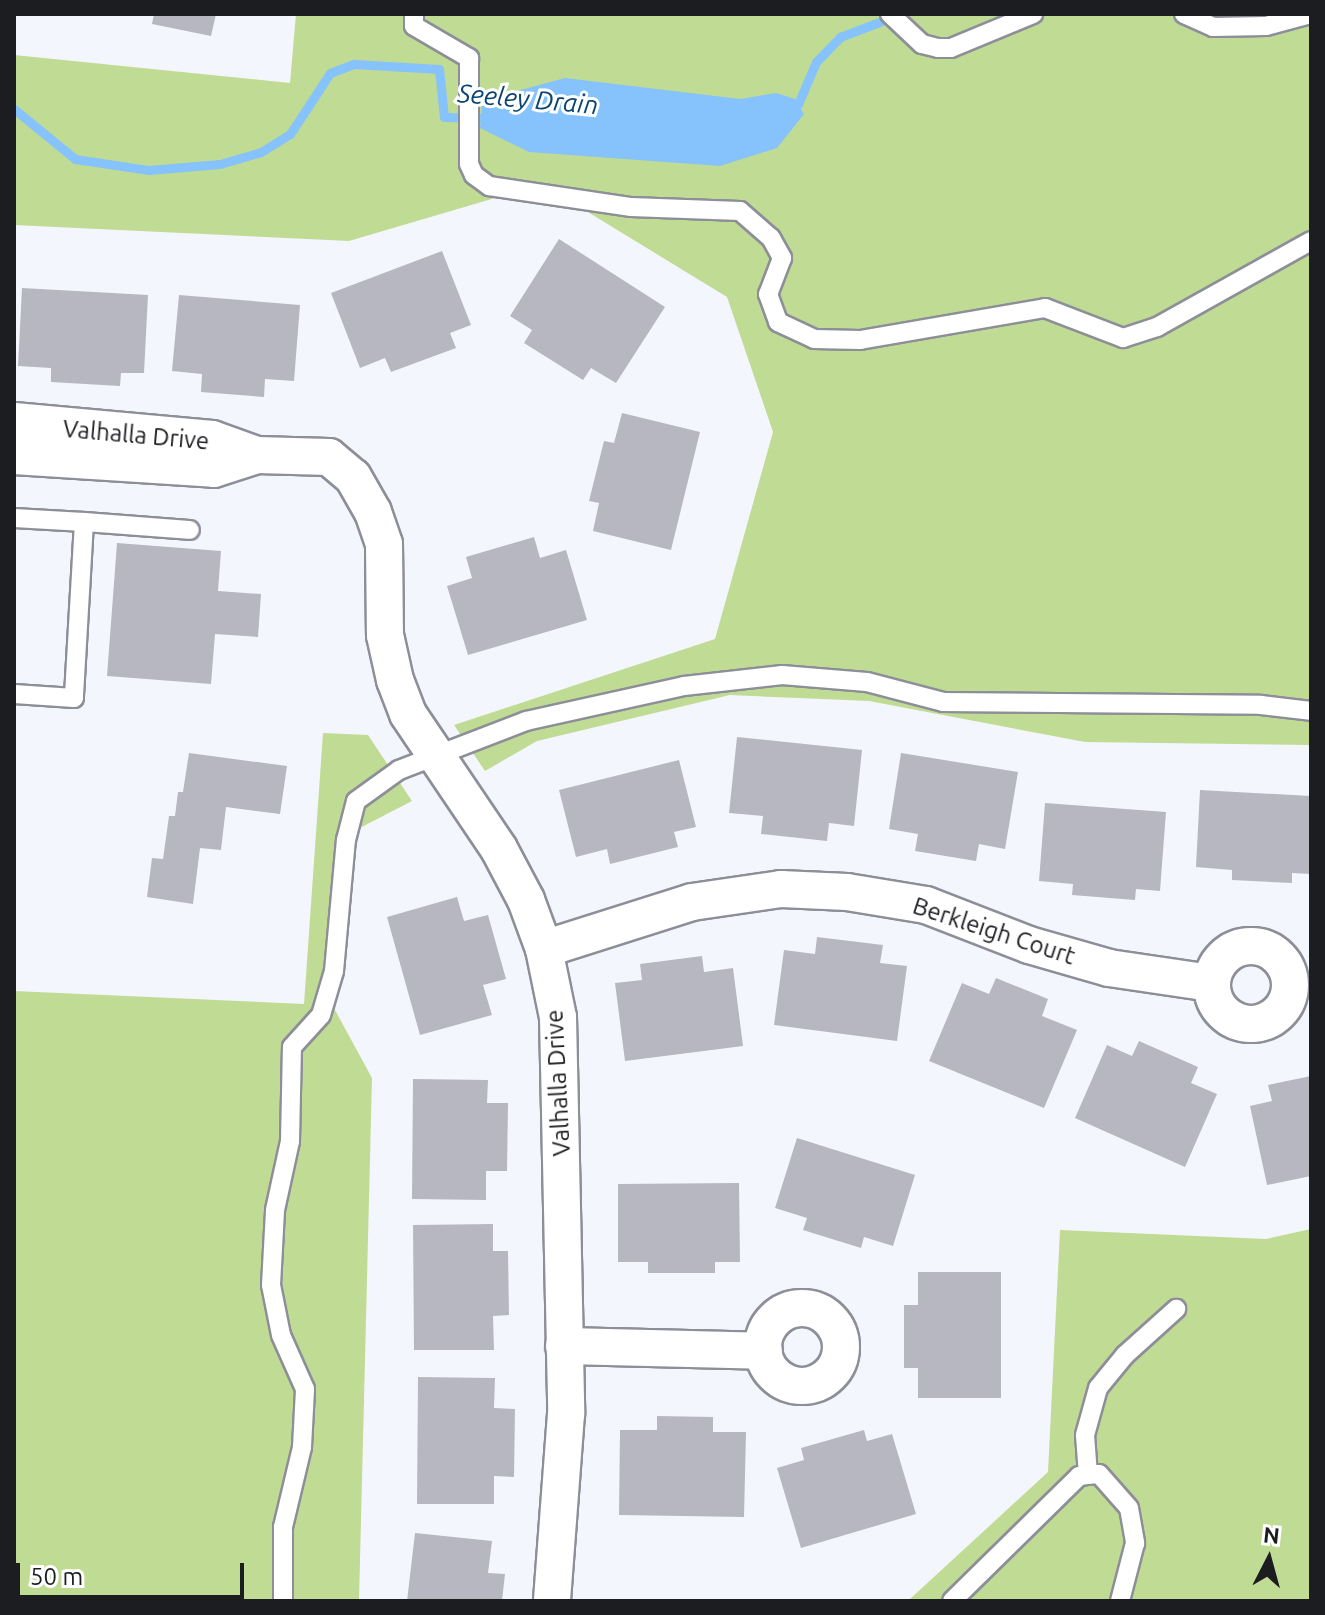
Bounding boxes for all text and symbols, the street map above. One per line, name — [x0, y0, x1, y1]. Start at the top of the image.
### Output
water label: Seeley Drain — [456, 77, 600, 121]
street label: Valhalla Drive — [62, 414, 210, 456]
street label: Berkleigh Court — [909, 891, 1079, 971]
street label: Valhalla Drive — [540, 1009, 576, 1157]
north arrow — [1229, 1519, 1309, 1599]
text: N — [1262, 1521, 1281, 1548]
scale bar — [20, 1547, 248, 1597]
text: 50 m — [30, 1563, 83, 1590]

